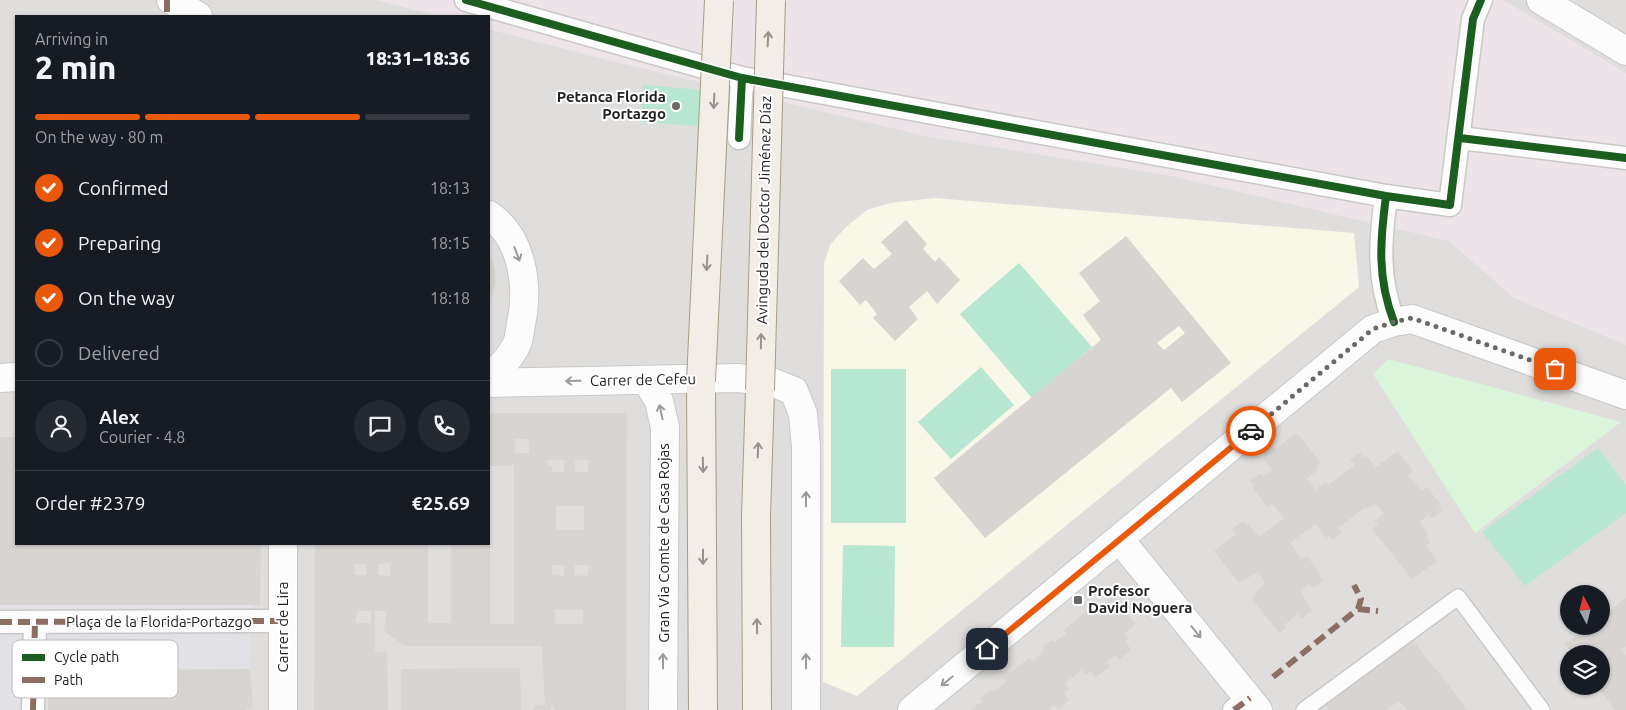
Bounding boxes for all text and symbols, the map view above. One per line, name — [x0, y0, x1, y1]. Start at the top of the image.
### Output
text: Arriving in — [35, 30, 108, 48]
one-way arrow — [764, 31, 773, 47]
text: 18:31–18:36 — [365, 47, 470, 69]
text: 2 min — [35, 49, 116, 85]
place label: Petanca Florida Portazgo — [557, 88, 666, 122]
one-way arrow — [710, 93, 719, 109]
street label: Avinguda del Doctor Jiménez Díaz — [753, 95, 774, 325]
marker: Petanca Florida Portazgo — [670, 100, 682, 112]
text: On the way · 80 m — [35, 128, 163, 146]
icon: check — [35, 174, 63, 202]
text: Confirmed — [78, 177, 169, 199]
text: 18:13 — [430, 179, 470, 197]
icon: check — [35, 229, 63, 257]
text: Preparing — [78, 232, 162, 254]
text: 18:15 — [430, 234, 470, 252]
one-way arrow — [512, 246, 522, 261]
one-way arrow — [702, 255, 711, 271]
icon: check — [35, 284, 63, 312]
text: On the way — [78, 287, 175, 309]
text: 18:18 — [430, 289, 470, 307]
one-way arrow — [756, 334, 766, 350]
text: Delivered — [78, 342, 160, 364]
pin — [1534, 348, 1576, 390]
icon: bag — [1541, 355, 1569, 383]
street label: Carrer de Cefeu — [590, 370, 696, 389]
one-way arrow — [565, 377, 581, 386]
button: person — [35, 400, 87, 452]
button: chat — [354, 400, 406, 452]
button: phone — [418, 400, 470, 452]
one-way arrow — [656, 404, 666, 420]
text: Alex — [99, 406, 139, 428]
courier — [1226, 406, 1276, 456]
icon: car — [1237, 417, 1265, 445]
text: Courier · 4.8 — [99, 428, 185, 446]
one-way arrow — [753, 442, 763, 458]
street label: Gran Via Comte de Casa Rojas — [655, 443, 672, 643]
one-way arrow — [698, 457, 707, 473]
one-way arrow — [801, 491, 811, 508]
text: Order #2379 — [35, 492, 145, 514]
text: €25.69 — [412, 492, 470, 514]
one-way arrow — [698, 548, 708, 565]
street label: Carrer de Lira — [274, 582, 291, 672]
place label: Profesor David Noguera — [1088, 582, 1192, 616]
north arrow — [1560, 585, 1610, 635]
map controls — [1560, 585, 1610, 695]
marker: Profesor David Noguera — [1072, 594, 1084, 606]
street label: Plaça de la Florida-Portazgo — [66, 613, 252, 630]
one-way arrow — [752, 619, 762, 635]
one-way arrow — [1190, 625, 1201, 638]
pin — [966, 628, 1008, 670]
icon: home — [973, 635, 1001, 663]
legend — [12, 640, 178, 698]
button: layers — [1560, 645, 1610, 695]
text: Cycle path — [54, 649, 119, 665]
one-way arrow — [659, 654, 668, 670]
one-way arrow — [801, 654, 811, 670]
text: Path — [54, 672, 83, 688]
one-way arrow — [941, 676, 954, 687]

